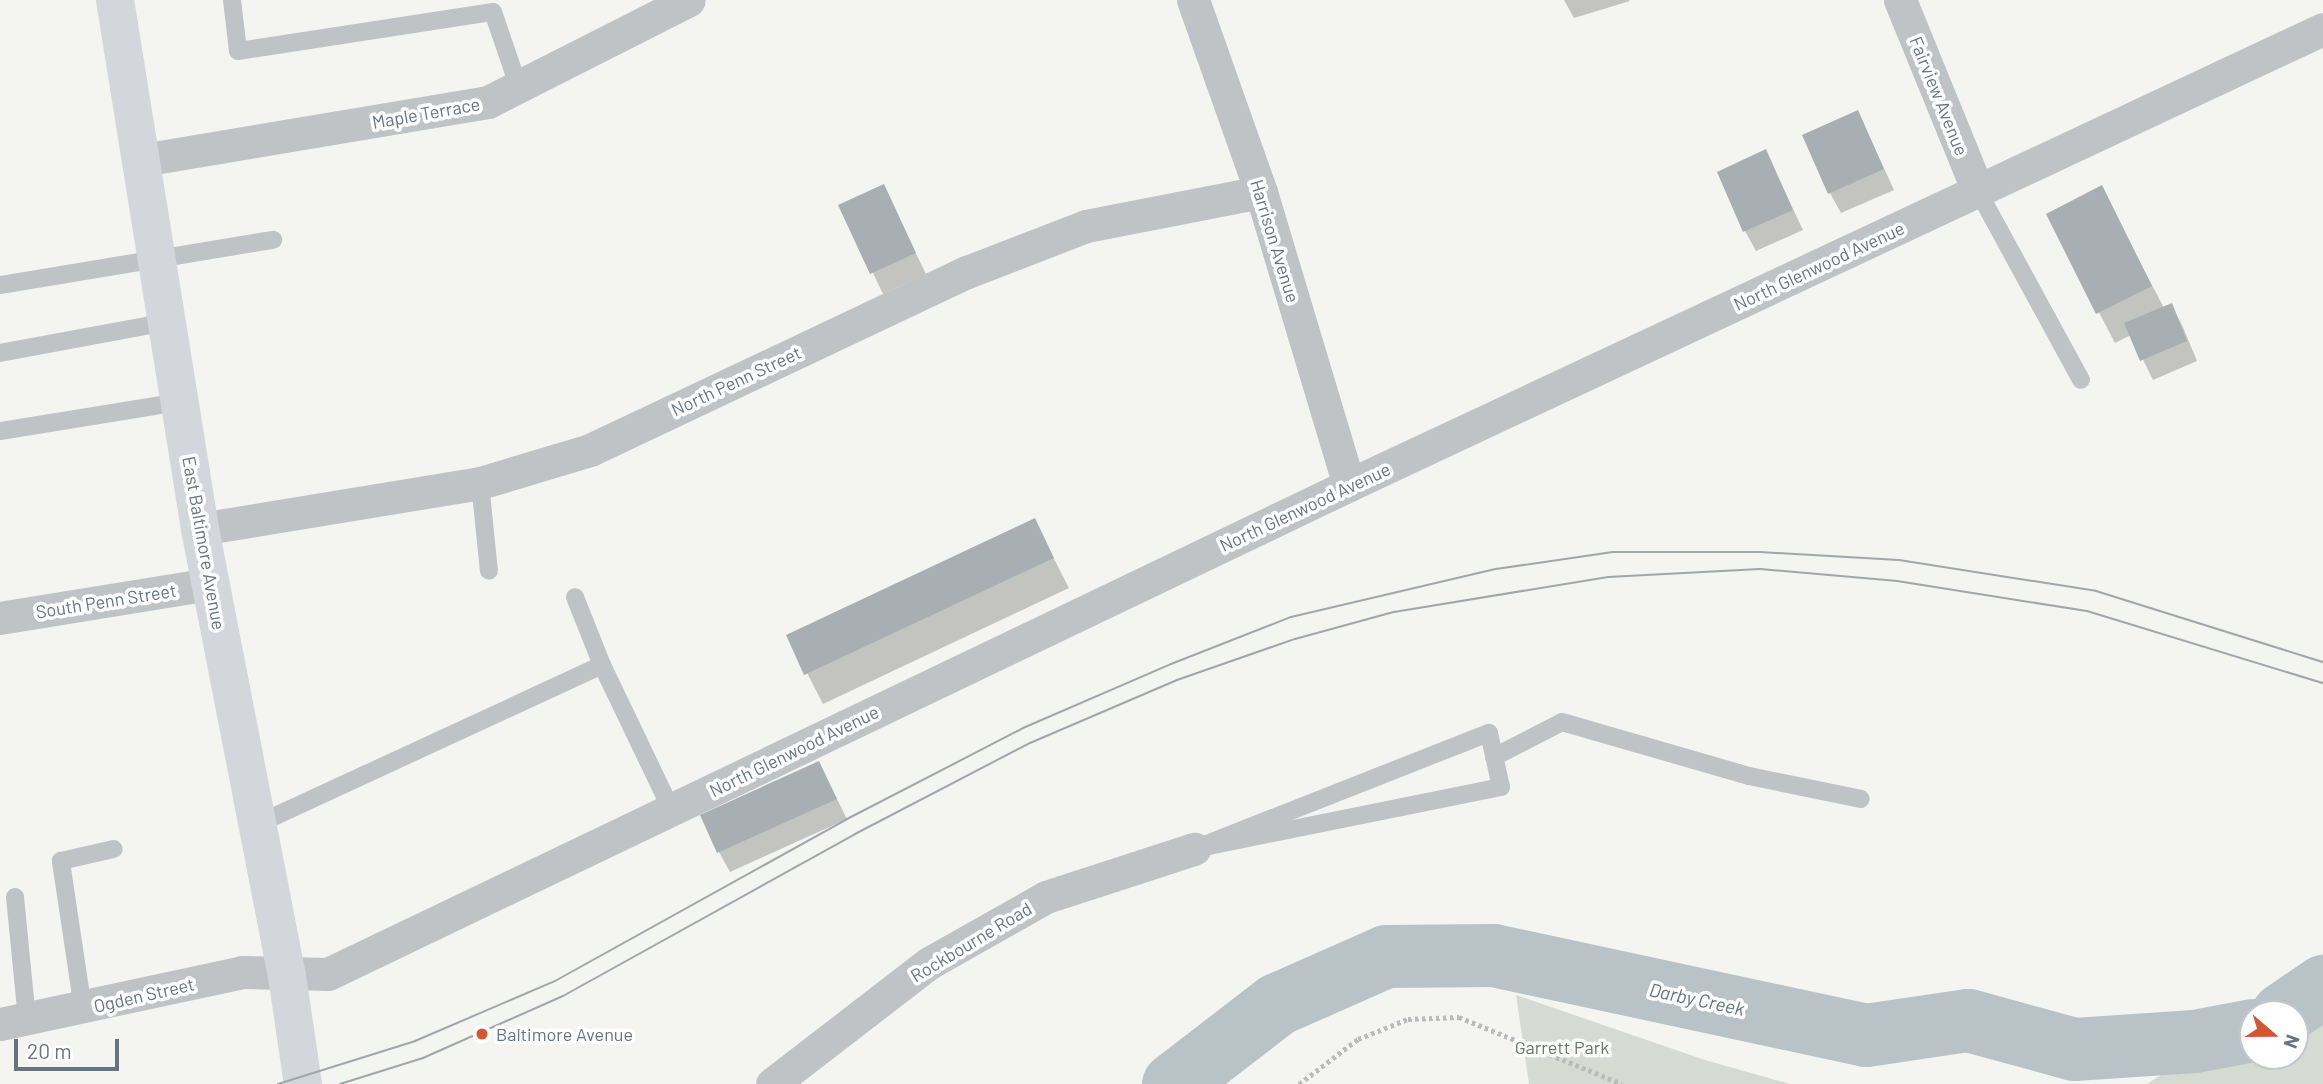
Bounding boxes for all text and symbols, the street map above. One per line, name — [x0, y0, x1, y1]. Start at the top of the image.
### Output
street label: Fairview Avenue — [1905, 33, 1973, 159]
street label: Maple Terrace — [370, 93, 482, 133]
street label: Harrison Avenue — [1246, 177, 1304, 305]
street label: North Glenwood Avenue — [1730, 217, 1908, 315]
street label: North Penn Street — [668, 341, 804, 421]
street label: East Baltimore Avenue — [178, 454, 230, 632]
street label: North Glenwood Avenue — [1216, 458, 1394, 556]
street label: South Penn Street — [34, 579, 178, 623]
street label: North Glenwood Avenue — [706, 701, 882, 801]
street label: Rockbourne Road — [907, 897, 1035, 987]
street label: Ogden Street — [92, 973, 196, 1017]
water label: Darby Creek — [1647, 978, 1747, 1020]
north arrow — [2239, 1000, 2309, 1070]
place label: Baltimore Avenue — [496, 1023, 633, 1045]
scale bar — [18, 1024, 122, 1068]
marker: Baltimore Avenue — [474, 1026, 490, 1042]
text: N — [2279, 1032, 2305, 1052]
park label: Garrett Park — [1515, 1036, 1609, 1058]
text: 20 m — [27, 1038, 72, 1063]

